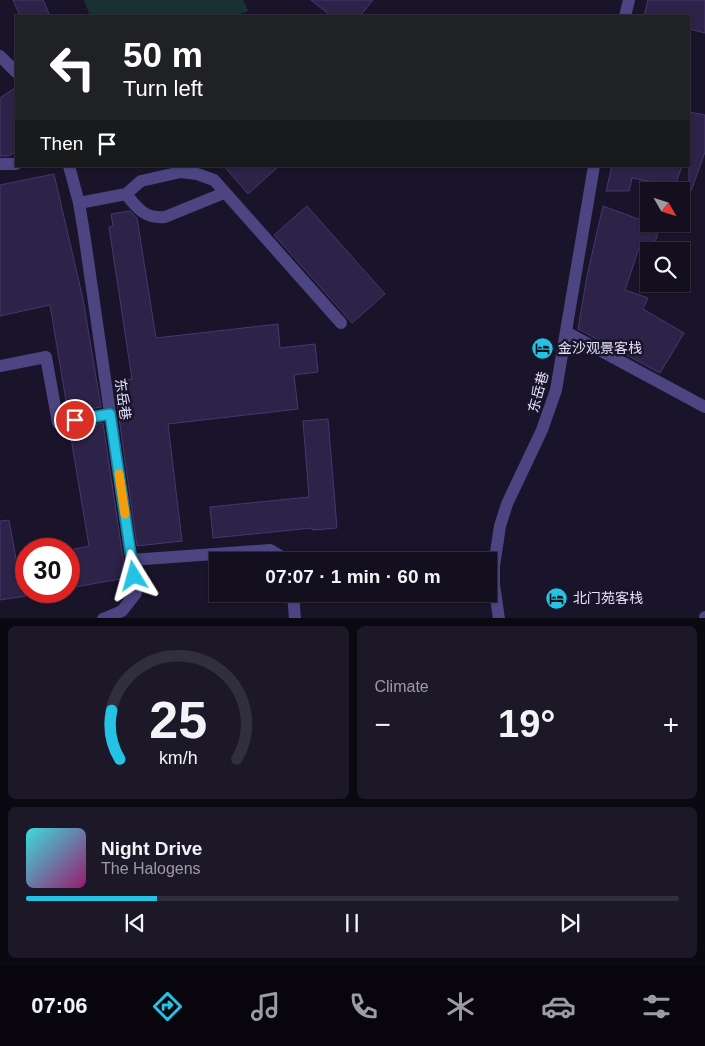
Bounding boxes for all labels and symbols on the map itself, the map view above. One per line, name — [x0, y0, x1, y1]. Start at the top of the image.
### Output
north arrow — [640, 182, 690, 232]
hotel icon: 金沙观景客栈 — [530, 336, 554, 360]
place label: 金沙观景客栈 — [558, 340, 642, 356]
street label: 东岳巷 — [525, 370, 551, 414]
street label: 东岳巷 — [112, 377, 134, 421]
pin — [54, 399, 96, 441]
speed limit sign: 30 — [15, 538, 80, 603]
position arrow — [107, 549, 159, 601]
hotel icon: 北门苑客栈 — [545, 586, 569, 610]
place label: 北门苑客栈 — [573, 590, 643, 606]

